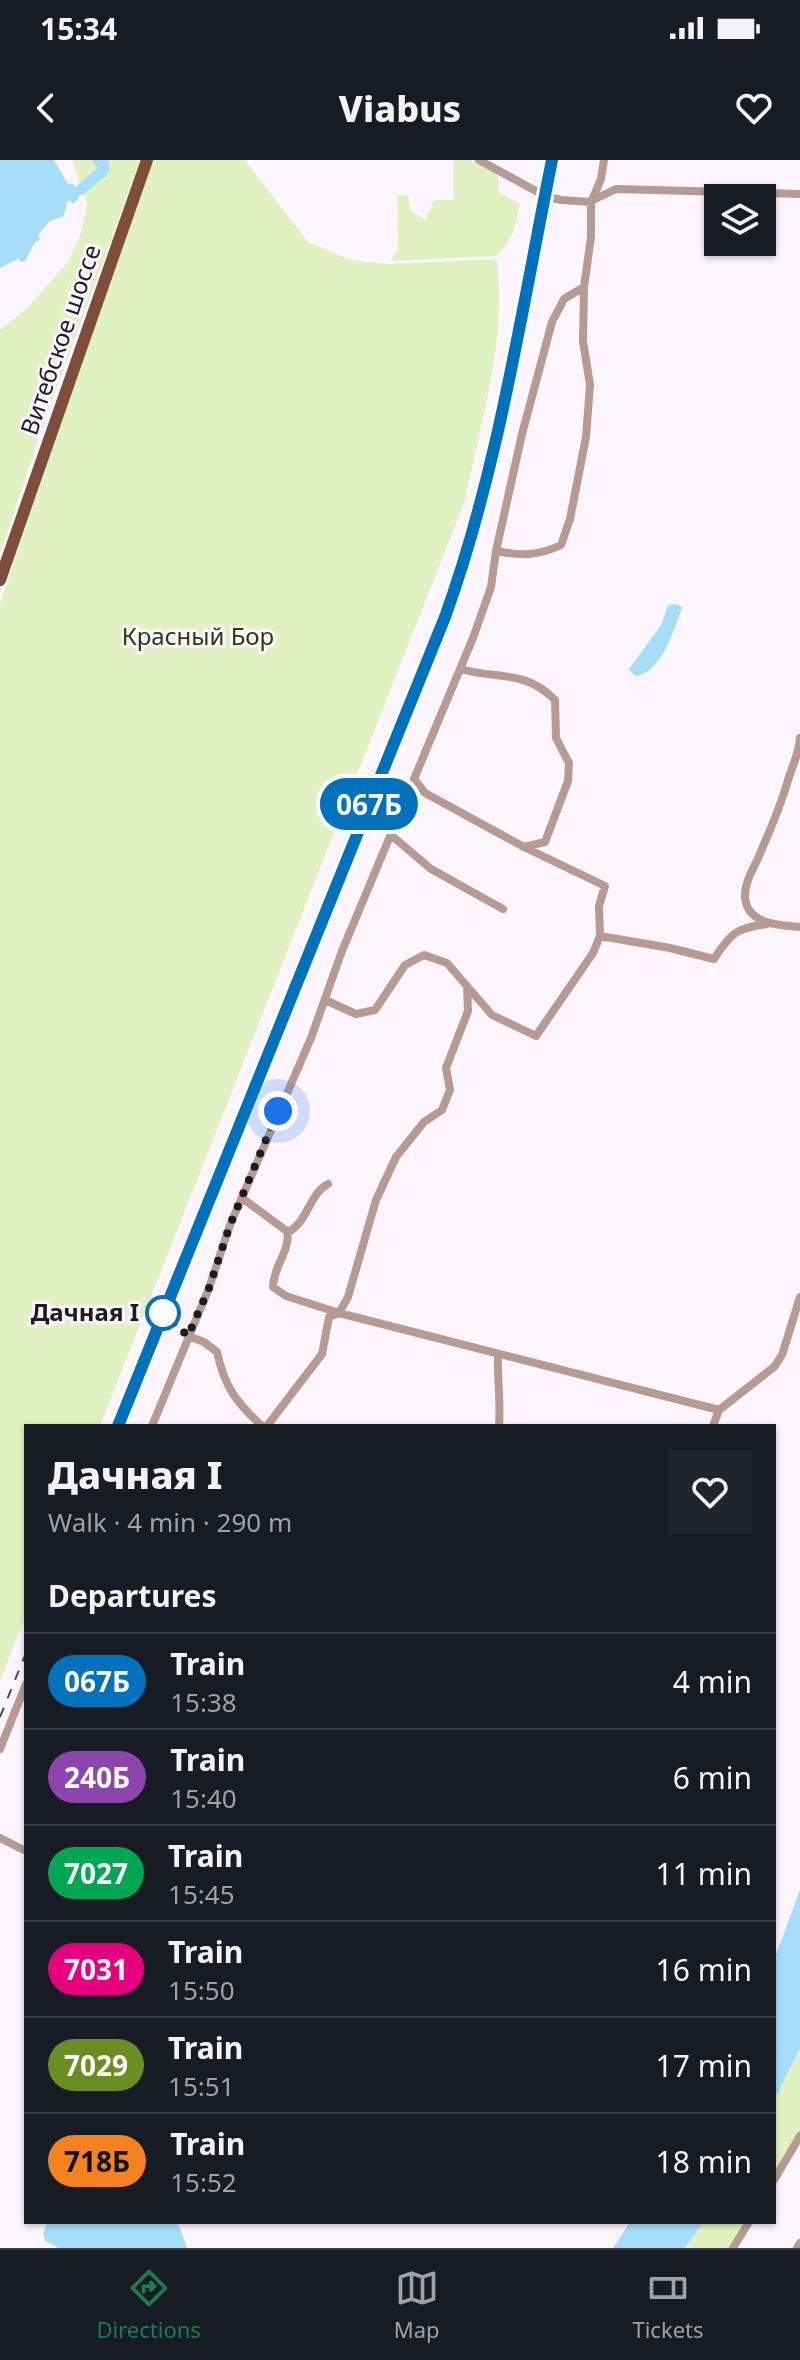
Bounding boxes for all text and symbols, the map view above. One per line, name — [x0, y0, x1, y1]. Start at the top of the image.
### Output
text: 15:34 — [40, 8, 117, 49]
text: Viabus — [339, 84, 461, 133]
icon: back — [24, 86, 68, 130]
icon: heart — [732, 86, 776, 130]
map controls — [704, 184, 776, 256]
button: layers — [704, 184, 776, 256]
street label: Витебское шоссе — [12, 240, 108, 439]
park label: Красный Бор — [122, 619, 274, 652]
line badge: 067Б — [313, 778, 425, 830]
text: 067Б — [336, 785, 402, 823]
your location — [258, 1091, 298, 1131]
place label: Дачная I — [31, 1295, 139, 1328]
marker: Дачная I — [146, 1296, 180, 1330]
text: Дачная I — [48, 1448, 222, 1500]
button: heart — [668, 1450, 752, 1534]
text: Walk · 4 min · 290 m — [48, 1504, 292, 1540]
text: Departures — [48, 1575, 217, 1616]
text: Train — [170, 1643, 245, 1684]
text: 4 min — [673, 1661, 752, 1702]
text: 067Б — [64, 1662, 130, 1700]
text: 15:38 — [170, 1684, 237, 1720]
text: Train — [170, 1739, 245, 1780]
text: 6 min — [673, 1757, 752, 1798]
text: 240Б — [64, 1758, 130, 1796]
text: 15:40 — [170, 1780, 237, 1816]
text: Train — [168, 1835, 243, 1876]
text: 11 min — [656, 1853, 752, 1894]
text: 7027 — [64, 1854, 128, 1892]
text: 15:45 — [168, 1876, 235, 1912]
text: Train — [168, 1931, 243, 1972]
text: 16 min — [656, 1949, 752, 1990]
text: 7031 — [64, 1950, 128, 1988]
text: 15:50 — [168, 1972, 235, 2008]
text: Train — [168, 2027, 243, 2068]
text: 17 min — [656, 2045, 752, 2086]
text: 7029 — [64, 2046, 128, 2084]
text: 15:51 — [168, 2068, 235, 2104]
text: Train — [170, 2123, 245, 2164]
text: 18 min — [656, 2141, 752, 2182]
text: 718Б — [64, 2142, 130, 2180]
text: 15:52 — [170, 2164, 237, 2200]
tab: Directions — [96, 2266, 201, 2344]
tab: Map — [394, 2266, 440, 2344]
tab: Tickets — [632, 2266, 704, 2344]

